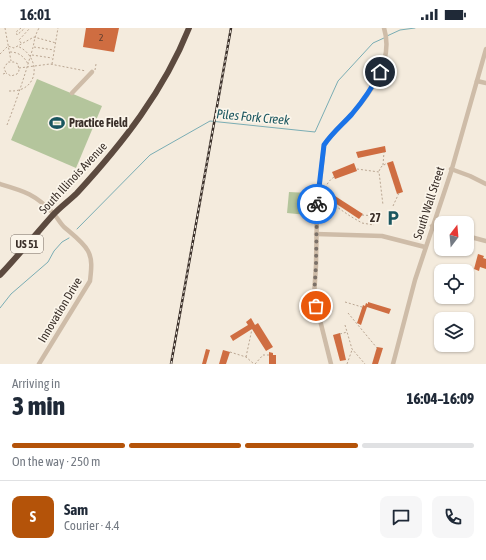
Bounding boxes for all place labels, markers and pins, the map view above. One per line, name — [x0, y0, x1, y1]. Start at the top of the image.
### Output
pin — [363, 55, 397, 89]
sports icon: Practice Field — [48, 114, 66, 132]
place label: Practice Field — [69, 116, 128, 130]
parking icon: 27 — [384, 209, 402, 227]
place label: 27 — [370, 211, 381, 225]
pin — [299, 289, 333, 323]

